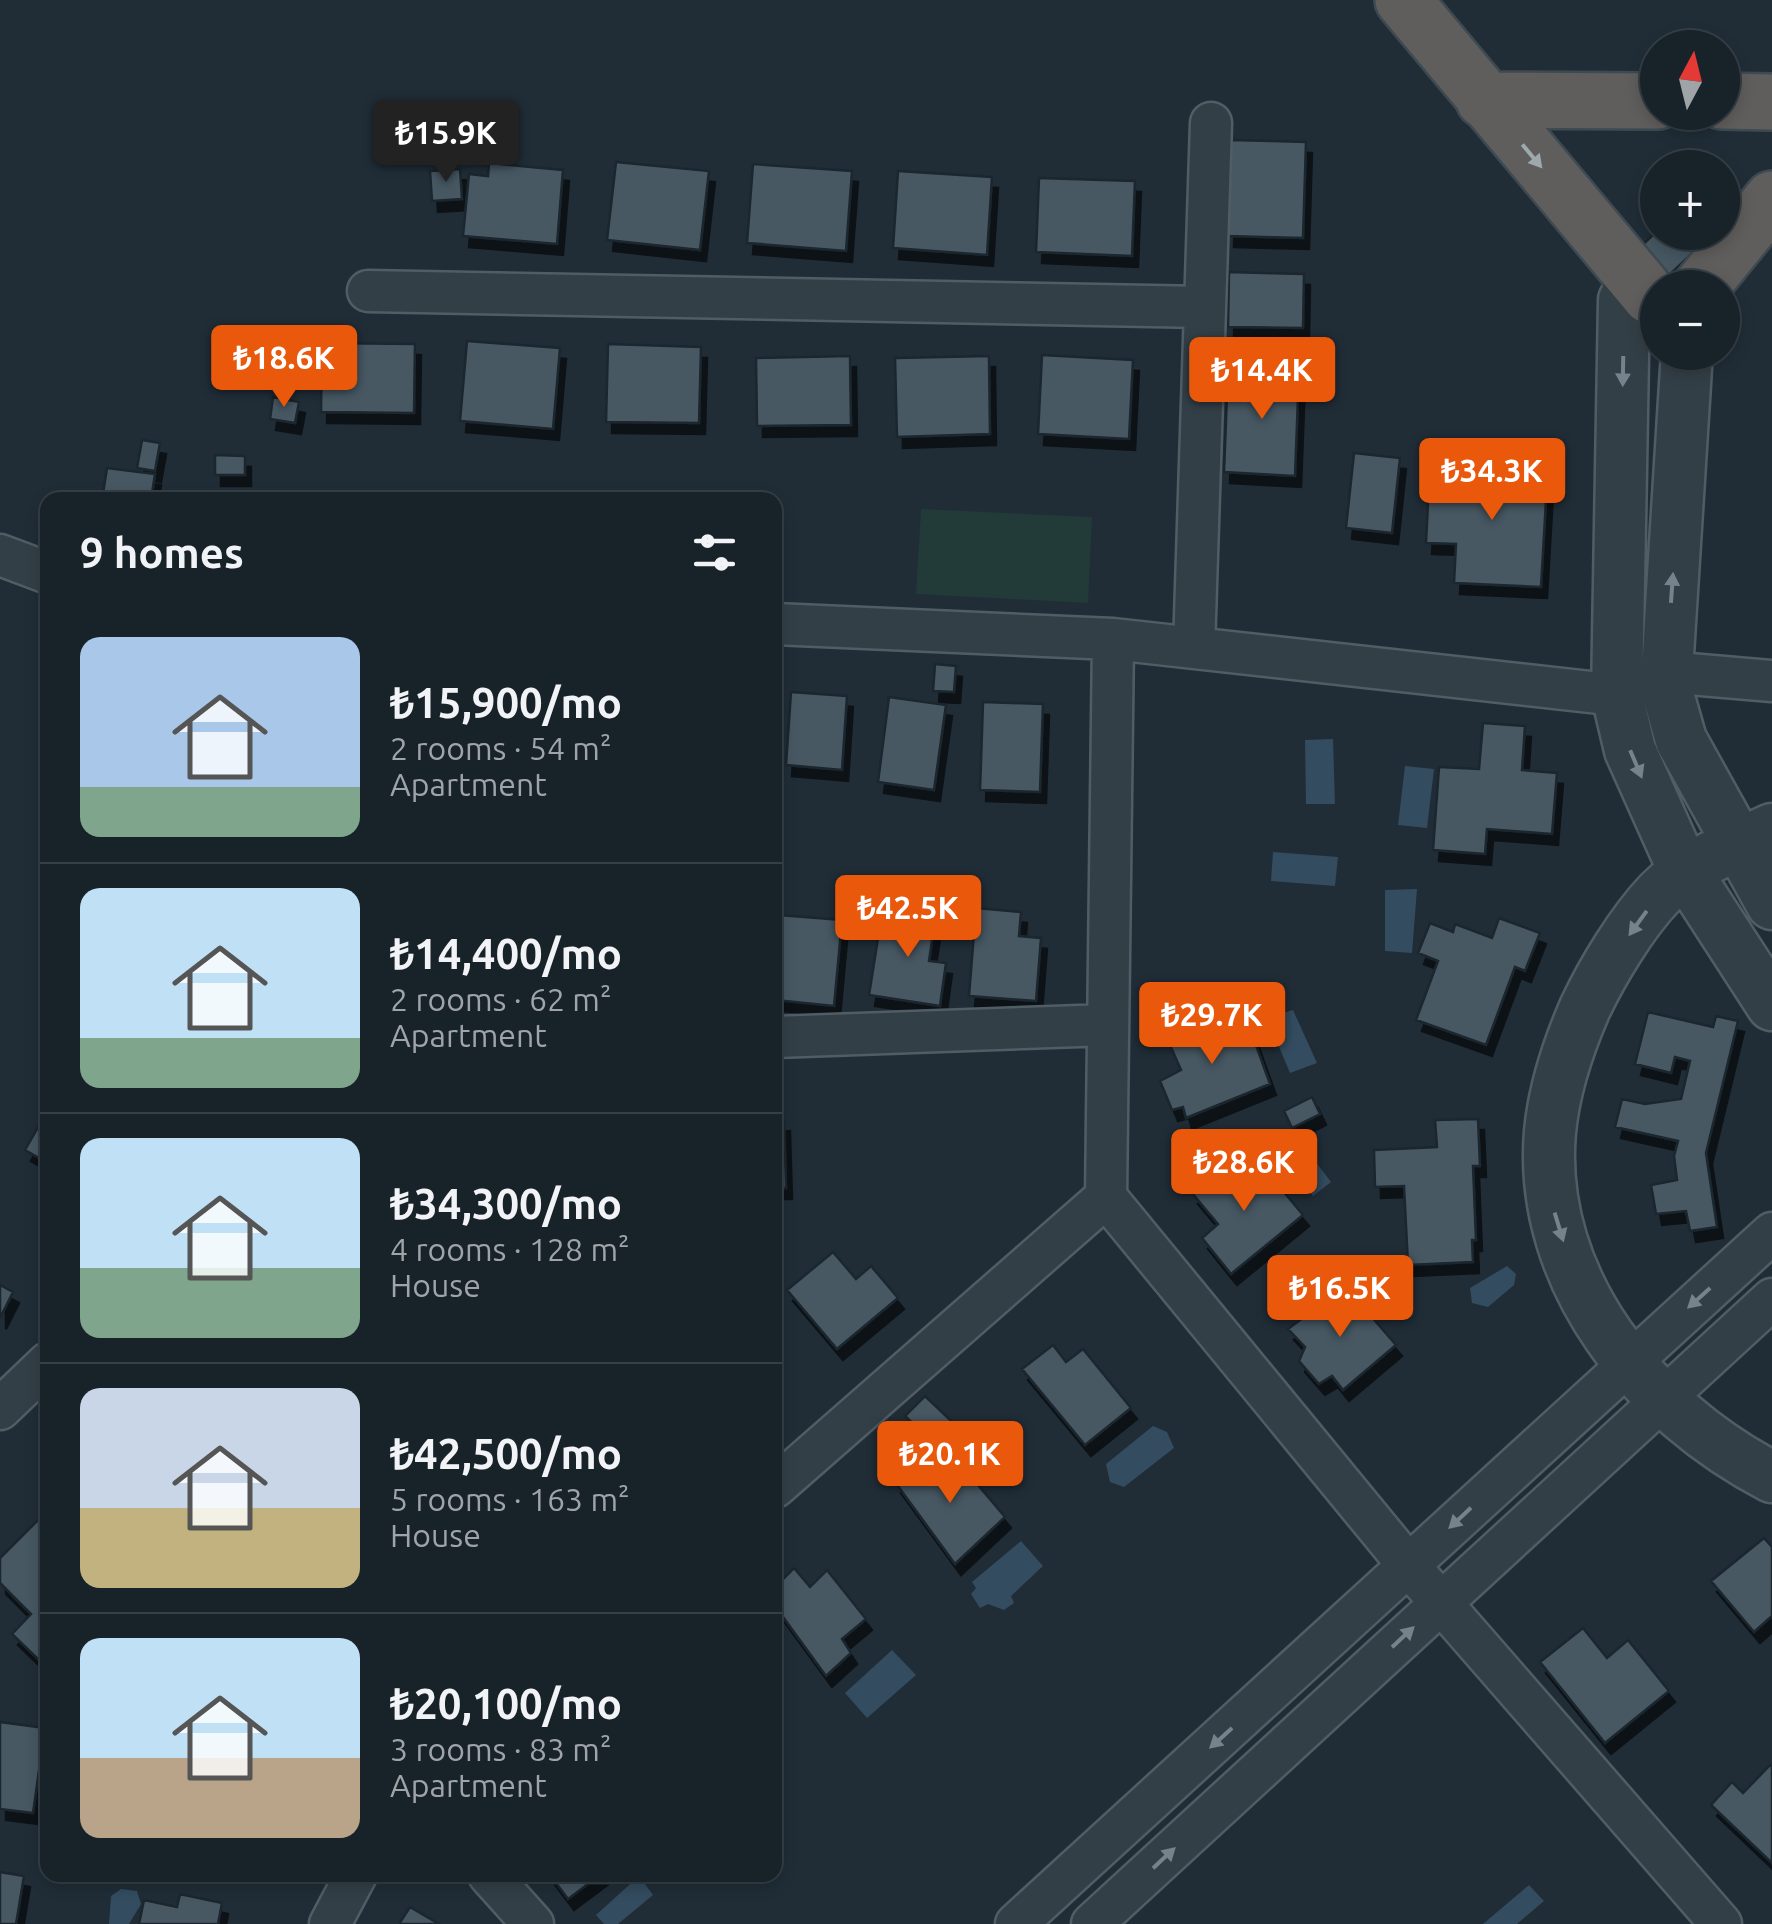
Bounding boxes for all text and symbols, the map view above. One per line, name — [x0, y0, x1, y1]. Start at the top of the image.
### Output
north arrow — [1640, 30, 1740, 130]
map controls — [1640, 30, 1740, 370]
pin: ₺15.9K — [365, 100, 527, 185]
text: ₺15.9K — [395, 114, 497, 150]
one-way arrow — [1520, 143, 1542, 168]
button: + — [1640, 150, 1740, 250]
button: − — [1640, 270, 1740, 370]
pin: ₺18.6K — [203, 325, 365, 410]
pin: ₺14.4K — [1181, 337, 1343, 422]
text: ₺18.6K — [233, 339, 335, 375]
text: ₺14.4K — [1211, 351, 1313, 387]
one-way arrow — [1614, 356, 1630, 388]
pin: ₺34.3K — [1411, 438, 1573, 523]
text: ₺34.3K — [1441, 452, 1543, 488]
icon: filters — [687, 525, 742, 580]
text: 9 homes — [80, 529, 244, 576]
one-way arrow — [1664, 571, 1680, 603]
icon: home — [160, 677, 280, 797]
text: ₺15,900/mo — [390, 679, 622, 726]
text: 2 rooms · 54 m² — [390, 730, 611, 766]
one-way arrow — [1628, 749, 1644, 778]
text: Apartment — [390, 766, 547, 802]
pin: ₺42.5K — [827, 875, 989, 960]
text: ₺42.5K — [857, 889, 959, 925]
one-way arrow — [1628, 910, 1648, 937]
icon: home — [160, 928, 280, 1048]
text: ₺14,400/mo — [390, 930, 622, 977]
text: 2 rooms · 62 m² — [390, 981, 611, 1017]
pin: ₺29.7K — [1131, 982, 1293, 1067]
text: ₺29.7K — [1161, 996, 1263, 1032]
text: Apartment — [390, 1017, 547, 1053]
pin: ₺28.6K — [1163, 1129, 1325, 1214]
text: ₺28.6K — [1193, 1143, 1295, 1179]
icon: home — [160, 1178, 280, 1298]
text: ₺34,300/mo — [390, 1180, 622, 1227]
one-way arrow — [1552, 1212, 1567, 1242]
text: 4 rooms · 128 m² — [390, 1231, 630, 1267]
pin: ₺16.5K — [1259, 1255, 1421, 1340]
text: House — [390, 1267, 481, 1303]
text: ₺16.5K — [1289, 1269, 1391, 1305]
one-way arrow — [1687, 1286, 1711, 1309]
pin: ₺20.1K — [869, 1421, 1031, 1506]
icon: home — [160, 1428, 280, 1548]
text: ₺42,500/mo — [390, 1430, 622, 1477]
text: ₺20.1K — [899, 1435, 1001, 1471]
text: 5 rooms · 163 m² — [390, 1481, 630, 1517]
one-way arrow — [1448, 1506, 1472, 1529]
text: House — [390, 1517, 481, 1553]
one-way arrow — [1390, 1626, 1414, 1649]
icon: home — [160, 1678, 280, 1798]
text: ₺20,100/mo — [390, 1680, 622, 1727]
one-way arrow — [1209, 1726, 1234, 1748]
text: 3 rooms · 83 m² — [390, 1731, 611, 1767]
text: Apartment — [390, 1767, 547, 1803]
one-way arrow — [1152, 1847, 1176, 1870]

